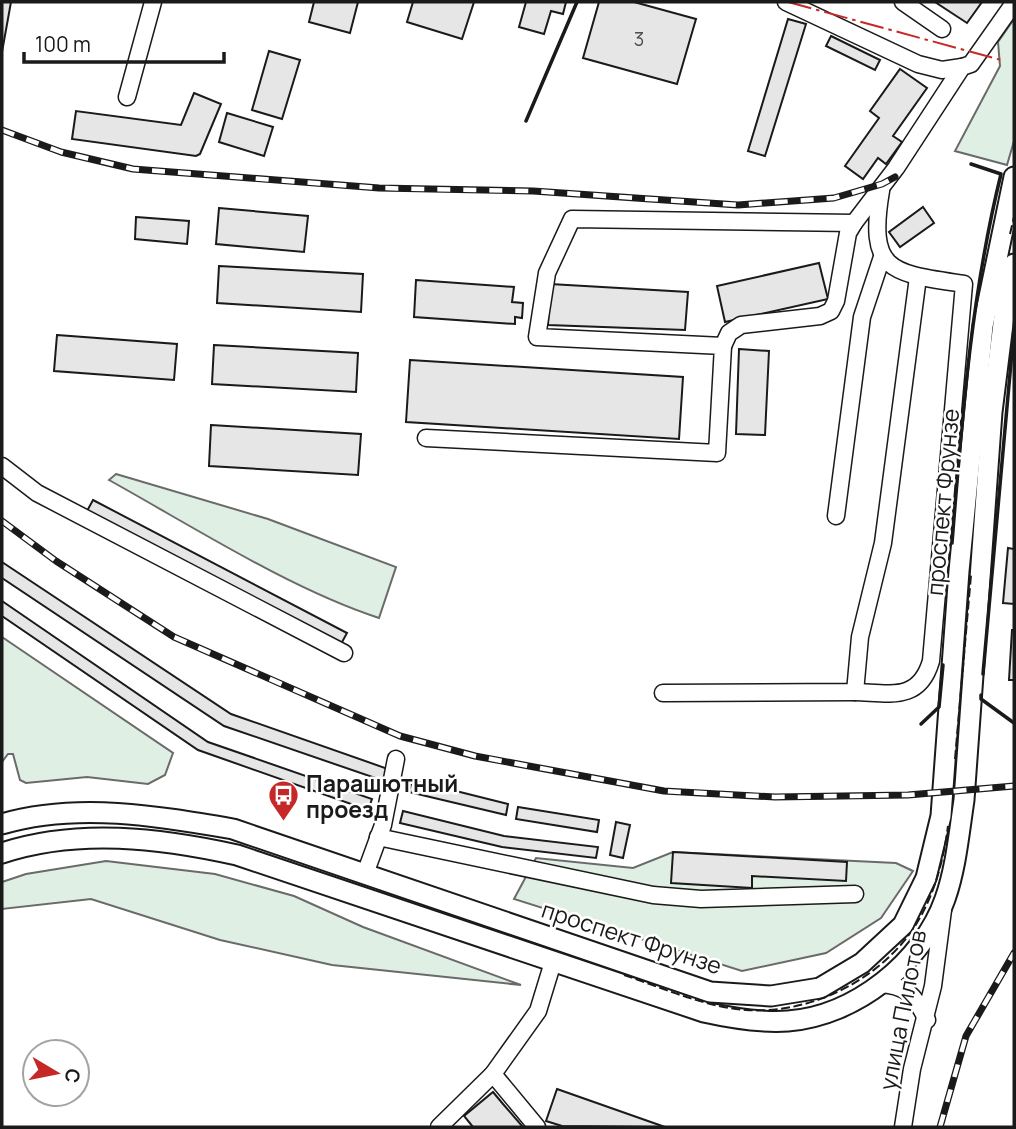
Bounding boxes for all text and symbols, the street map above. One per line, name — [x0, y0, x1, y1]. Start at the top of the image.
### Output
scale bar — [24, 21, 224, 65]
house number: 3 — [634, 26, 644, 52]
text: 100 m — [35, 30, 91, 58]
street label: проспект Фрунзе — [918, 407, 966, 597]
place label: Парашютный проезд — [306, 767, 458, 825]
bus stop icon: Парашютный проезд — [266, 779, 300, 823]
street label: проспект Фрунзе — [538, 893, 726, 981]
street label: улица Пилотов — [871, 927, 933, 1093]
north arrow — [21, 1038, 91, 1108]
text: С — [59, 1067, 87, 1085]

